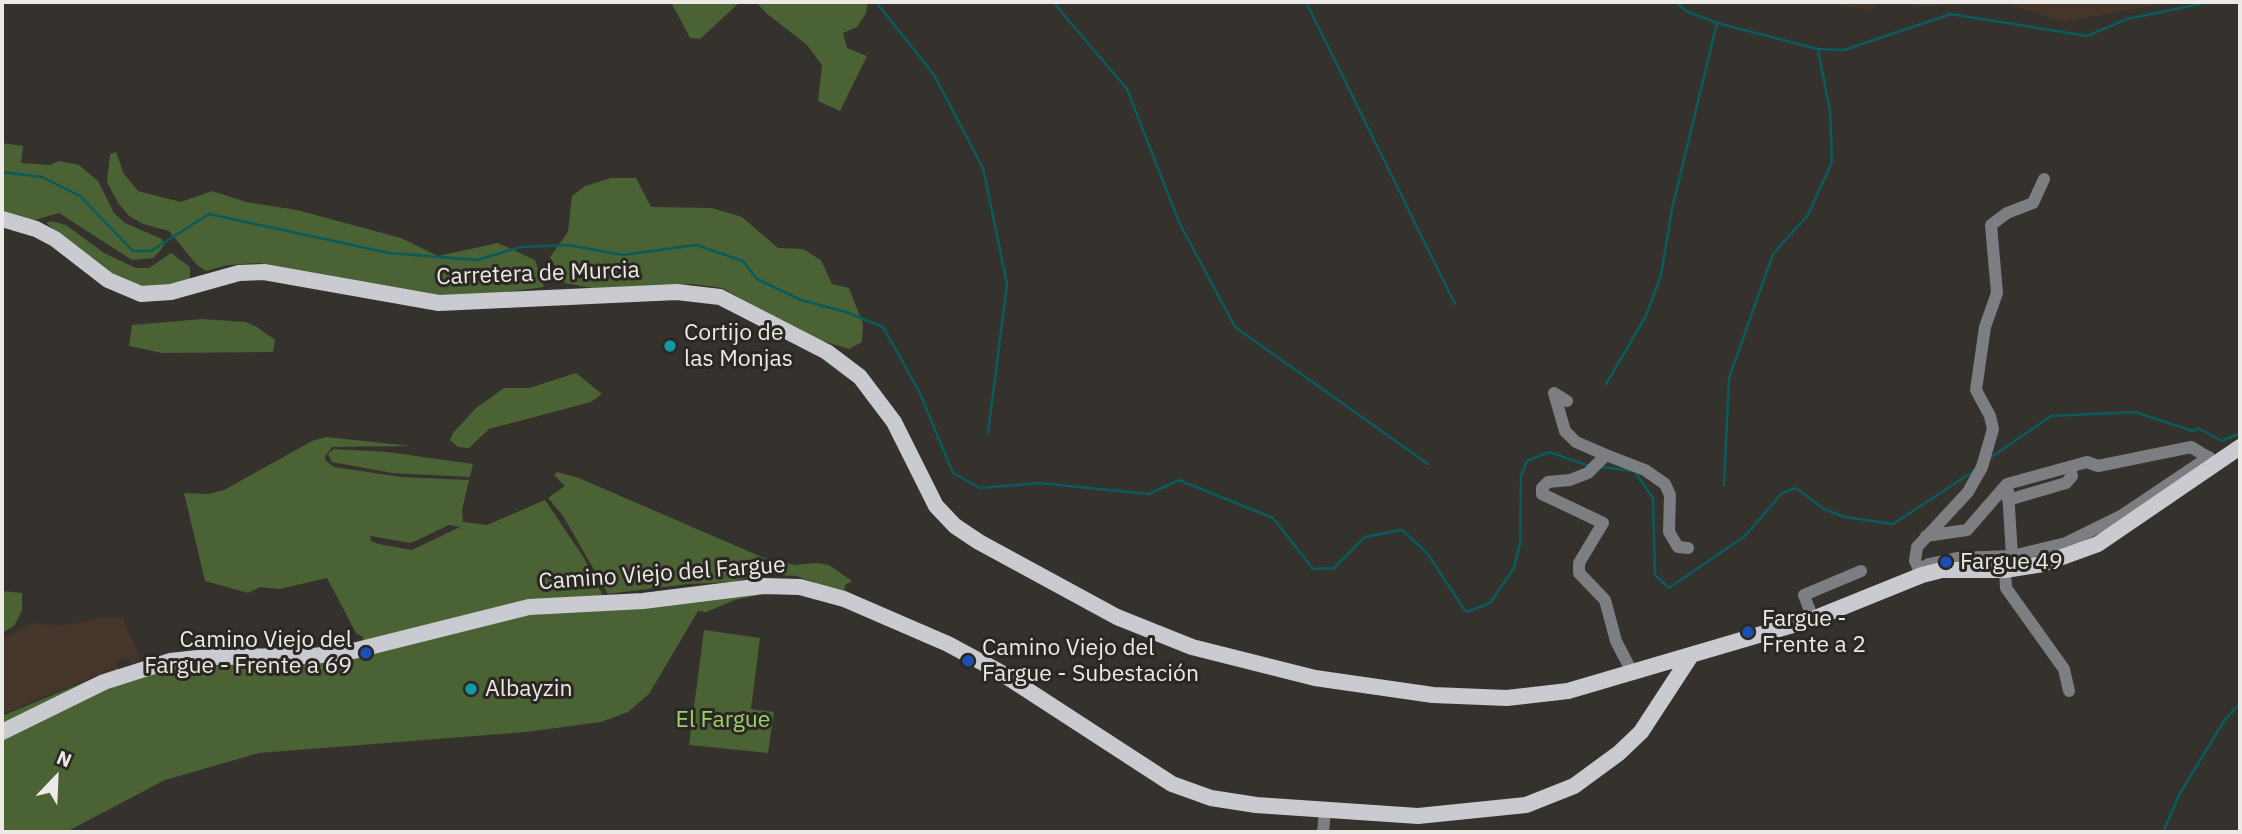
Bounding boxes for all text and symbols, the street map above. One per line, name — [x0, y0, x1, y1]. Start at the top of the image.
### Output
street label: Carretera de Murcia — [436, 257, 640, 291]
place label: Cortijo de las Monjas — [684, 319, 793, 373]
marker: Cortijo de las Monjas — [662, 338, 678, 354]
place label: Fargue 49 — [1960, 548, 2063, 576]
street label: Camino Viejo del Fargue — [537, 552, 787, 596]
marker: Fargue 49 — [1938, 554, 1954, 570]
place label: Fargue - Frente a 2 — [1762, 605, 1866, 659]
marker: Fargue - Frente a 2 — [1740, 624, 1756, 640]
place label: Camino Viejo del Fargue - Frente a 69 — [144, 626, 352, 680]
place label: Camino Viejo del Fargue - Subestación — [982, 634, 1199, 688]
marker: Camino Viejo del Fargue - Frente a 69 — [358, 645, 374, 661]
marker: Camino Viejo del Fargue - Subestación — [960, 653, 976, 669]
place label: Albayzin — [485, 675, 572, 703]
marker: Albayzin — [463, 681, 479, 697]
park label: El Fargue — [676, 706, 770, 734]
north arrow — [21, 743, 91, 813]
text: N — [53, 745, 75, 772]

